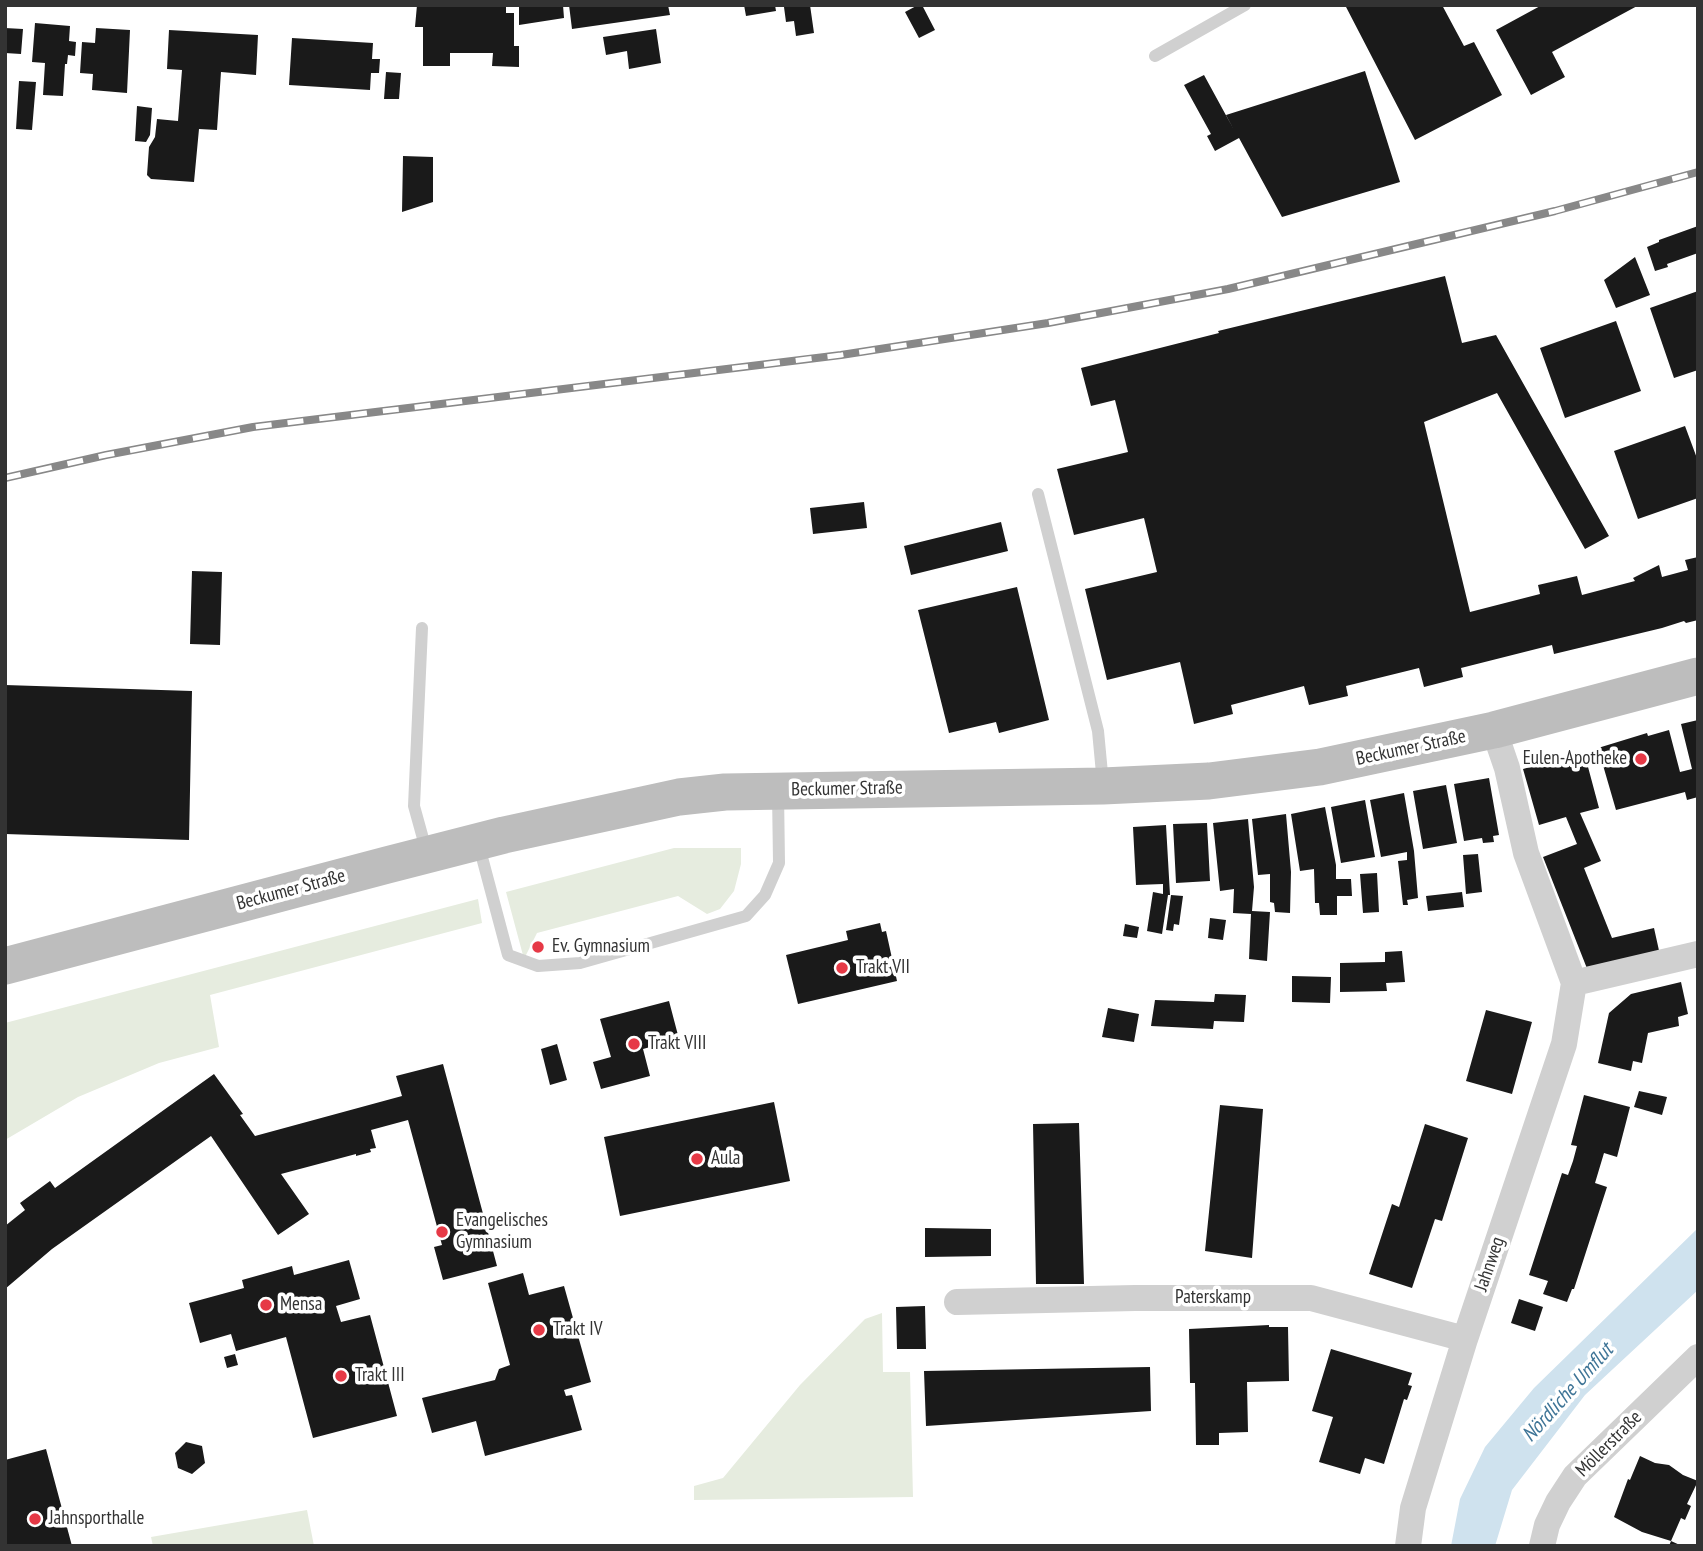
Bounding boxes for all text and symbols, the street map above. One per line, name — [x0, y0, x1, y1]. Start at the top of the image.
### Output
street label: Beckumer Straße — [1354, 725, 1468, 771]
place label: Eulen-Apotheke — [1523, 748, 1627, 770]
marker: Eulen-Apotheke — [1633, 751, 1649, 767]
street label: Beckumer Straße — [791, 777, 903, 801]
street label: Beckumer Straße — [234, 865, 348, 915]
place label: Ev. Gymnasium — [552, 936, 650, 958]
marker: Ev. Gymnasium — [530, 939, 546, 955]
place label: Trakt VII — [856, 957, 910, 979]
marker: Trakt VII — [834, 960, 850, 976]
place label: Trakt VIII — [648, 1033, 706, 1055]
marker: Trakt VIII — [626, 1036, 642, 1052]
place label: Aula — [711, 1148, 740, 1170]
marker: Aula — [689, 1151, 705, 1167]
place label: Evangelisches Gymnasium — [456, 1210, 548, 1254]
marker: Evangelisches Gymnasium — [434, 1224, 450, 1240]
street label: Jahnweg — [1470, 1234, 1510, 1294]
street label: Paterskamp — [1175, 1287, 1251, 1309]
place label: Mensa — [280, 1294, 322, 1316]
marker: Mensa — [258, 1297, 274, 1313]
place label: Trakt IV — [553, 1319, 603, 1341]
marker: Trakt IV — [531, 1322, 547, 1338]
water label: Nördliche Umflut — [1517, 1339, 1619, 1447]
place label: Trakt III — [355, 1365, 405, 1387]
marker: Trakt III — [333, 1368, 349, 1384]
street label: Möllerstraße — [1571, 1406, 1647, 1482]
place label: Jahnsporthalle — [49, 1508, 144, 1530]
marker: Jahnsporthalle — [27, 1511, 43, 1527]

